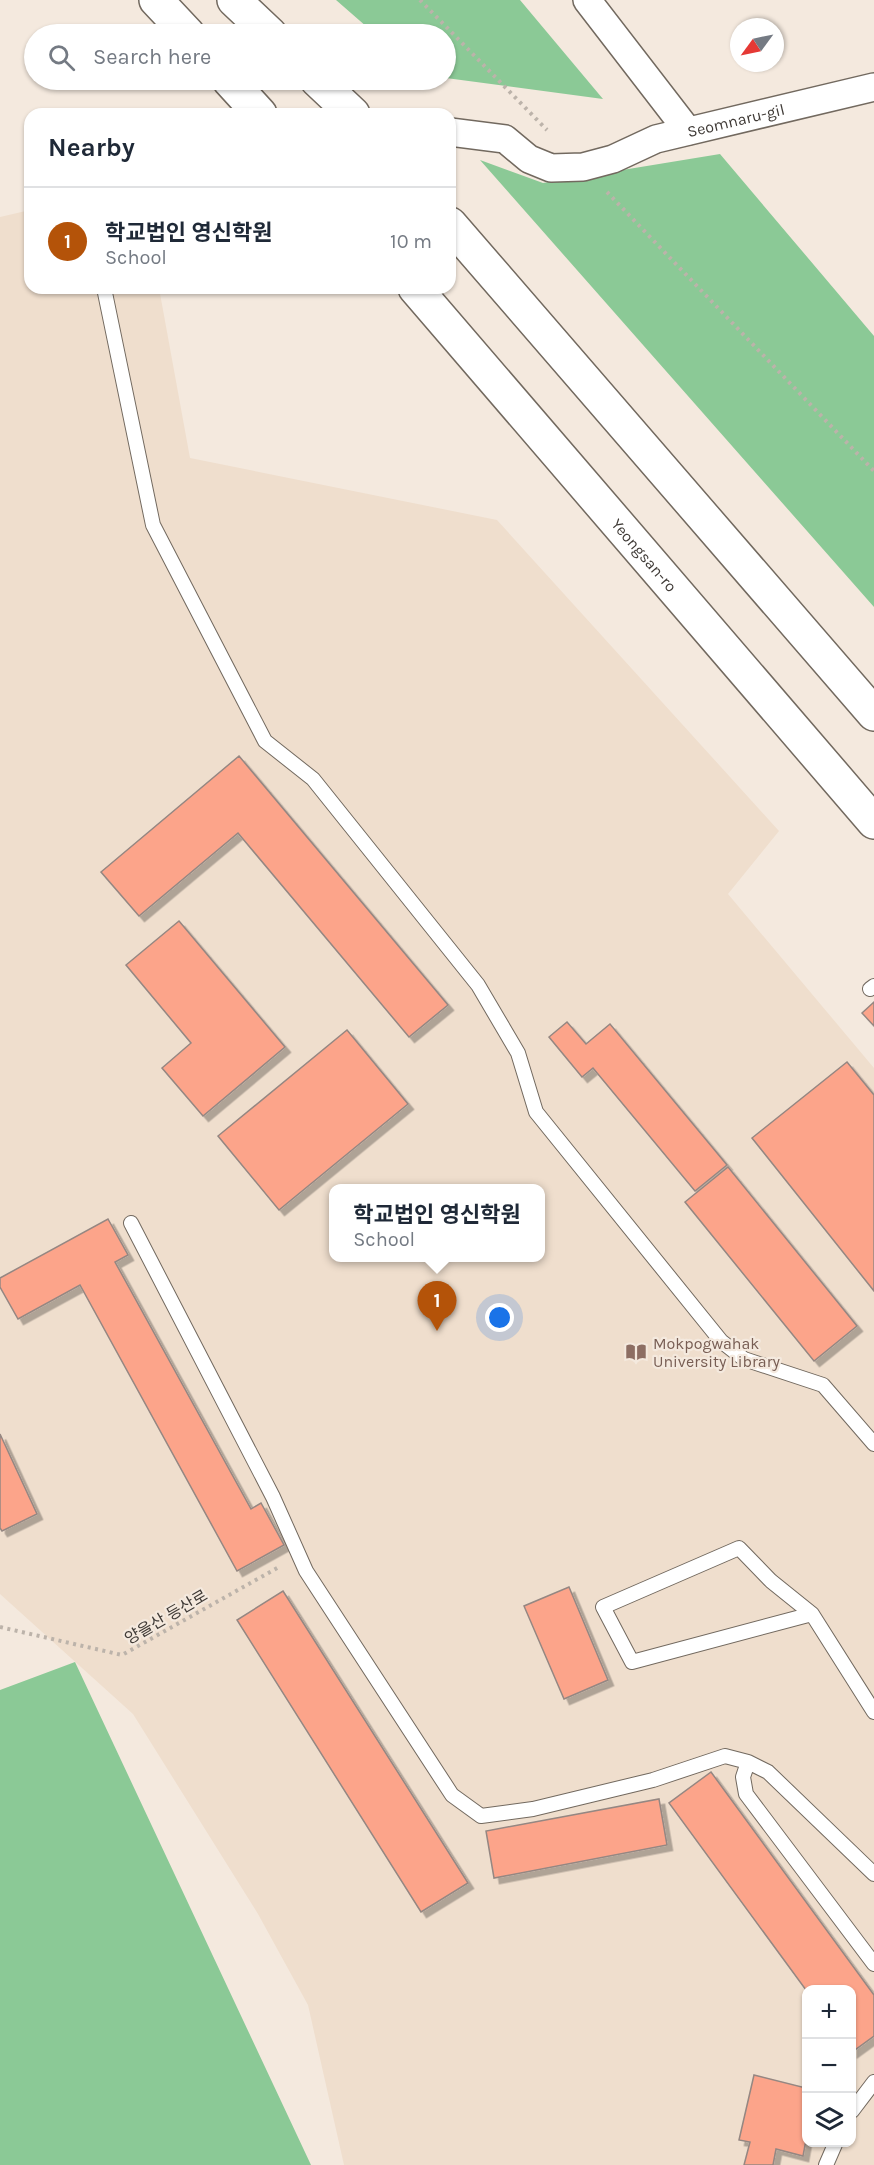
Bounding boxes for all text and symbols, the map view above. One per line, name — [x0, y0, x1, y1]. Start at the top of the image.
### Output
north arrow — [730, 18, 784, 72]
search box — [24, 24, 456, 90]
icon: search — [45, 41, 78, 74]
text: Search here — [93, 44, 211, 70]
street label: Seomnaru-gil — [685, 99, 786, 141]
text: Nearby — [48, 132, 135, 163]
text: 학교법인 영신학원 — [105, 220, 273, 246]
text: 1 — [64, 230, 71, 253]
text: 10 m — [390, 230, 432, 253]
text: School — [105, 246, 167, 269]
street label: Yeongsan-ro — [608, 514, 681, 595]
popup — [329, 1184, 545, 1262]
text: 학교법인 영신학원 — [353, 1202, 521, 1228]
text: School — [353, 1228, 415, 1251]
pin: 1 — [418, 1282, 456, 1331]
your location — [485, 1303, 514, 1332]
place label: Mokpogwahak University Library — [653, 1334, 780, 1371]
library icon: Mokpogwahak University Library — [624, 1340, 648, 1364]
street label: 양을산 등산로 — [121, 1586, 211, 1648]
map controls — [802, 1985, 856, 2147]
button: + — [802, 1985, 856, 2039]
button: − — [802, 2039, 856, 2093]
button: layers — [802, 2093, 856, 2147]

